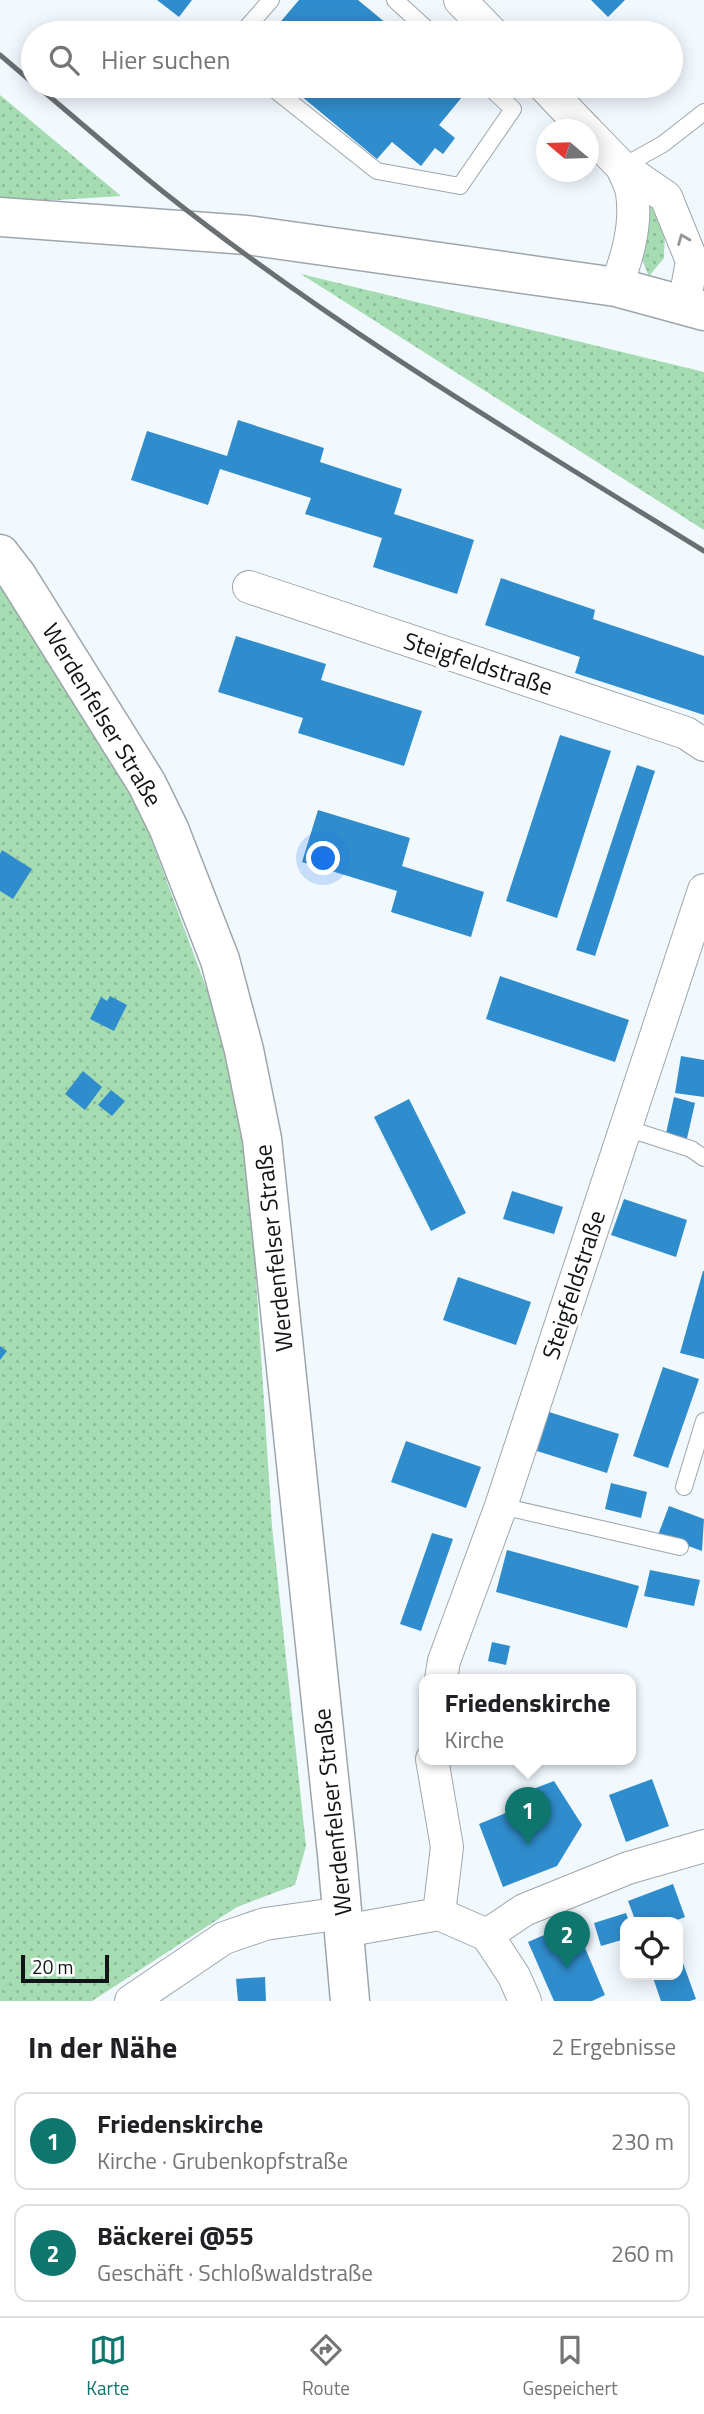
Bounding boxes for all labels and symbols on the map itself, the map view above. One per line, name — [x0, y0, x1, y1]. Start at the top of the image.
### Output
north arrow — [536, 119, 599, 182]
one-way arrow — [677, 233, 691, 245]
street label: Werdenfelser Straße — [34, 616, 172, 813]
street label: Steigfeldstraße — [399, 622, 557, 704]
your location — [306, 841, 340, 875]
street label: Werdenfelser Straße — [244, 1143, 302, 1354]
street label: Steigfeldstraße — [532, 1206, 614, 1364]
street label: Werdenfelser Straße — [303, 1707, 361, 1918]
pin: 1 — [505, 1787, 551, 1845]
pin: 2 — [544, 1911, 590, 1969]
scale bar — [21, 1952, 108, 1984]

